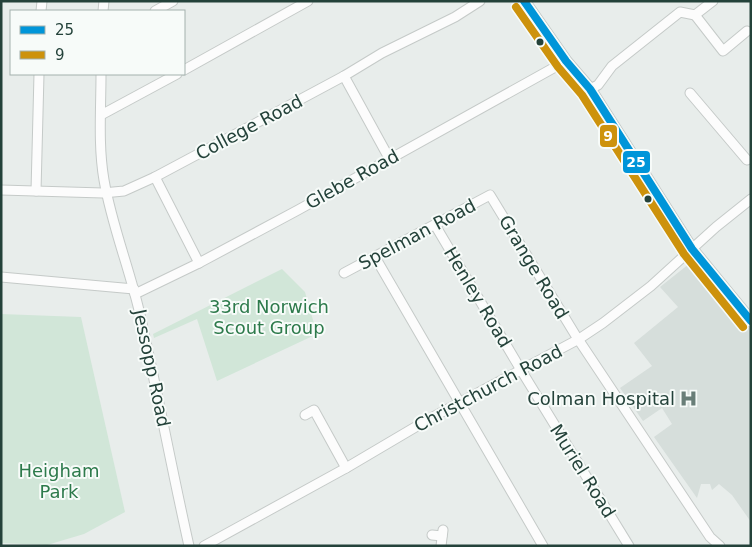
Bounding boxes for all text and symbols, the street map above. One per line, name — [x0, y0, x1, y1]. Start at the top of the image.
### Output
legend — [10, 10, 185, 75]
text: 25 — [55, 21, 74, 39]
unlabelled marker — [535, 37, 545, 47]
text: 9 — [55, 46, 65, 64]
street label: College Road — [192, 90, 306, 164]
line badge: 9 — [599, 124, 618, 148]
text: 9 — [603, 128, 613, 144]
street label: Glebe Road — [302, 145, 402, 213]
line badge: 25 — [622, 150, 651, 174]
text: 25 — [626, 154, 646, 170]
street label: Spelman Road — [355, 194, 479, 274]
unlabelled marker — [643, 194, 653, 204]
street label: Grange Road — [495, 211, 573, 323]
street label: Henley Road — [440, 243, 516, 351]
park label: 33rd Norwich Scout Group — [209, 296, 329, 338]
street label: Jessopp Road — [129, 306, 175, 429]
street label: Christchurch Road — [410, 340, 566, 436]
place label: Colman Hospital — [527, 388, 675, 409]
hospital icon: Colman Hospital — [679, 388, 699, 408]
street label: Muriel Road — [546, 420, 620, 522]
park label: Heigham Park — [18, 460, 100, 502]

